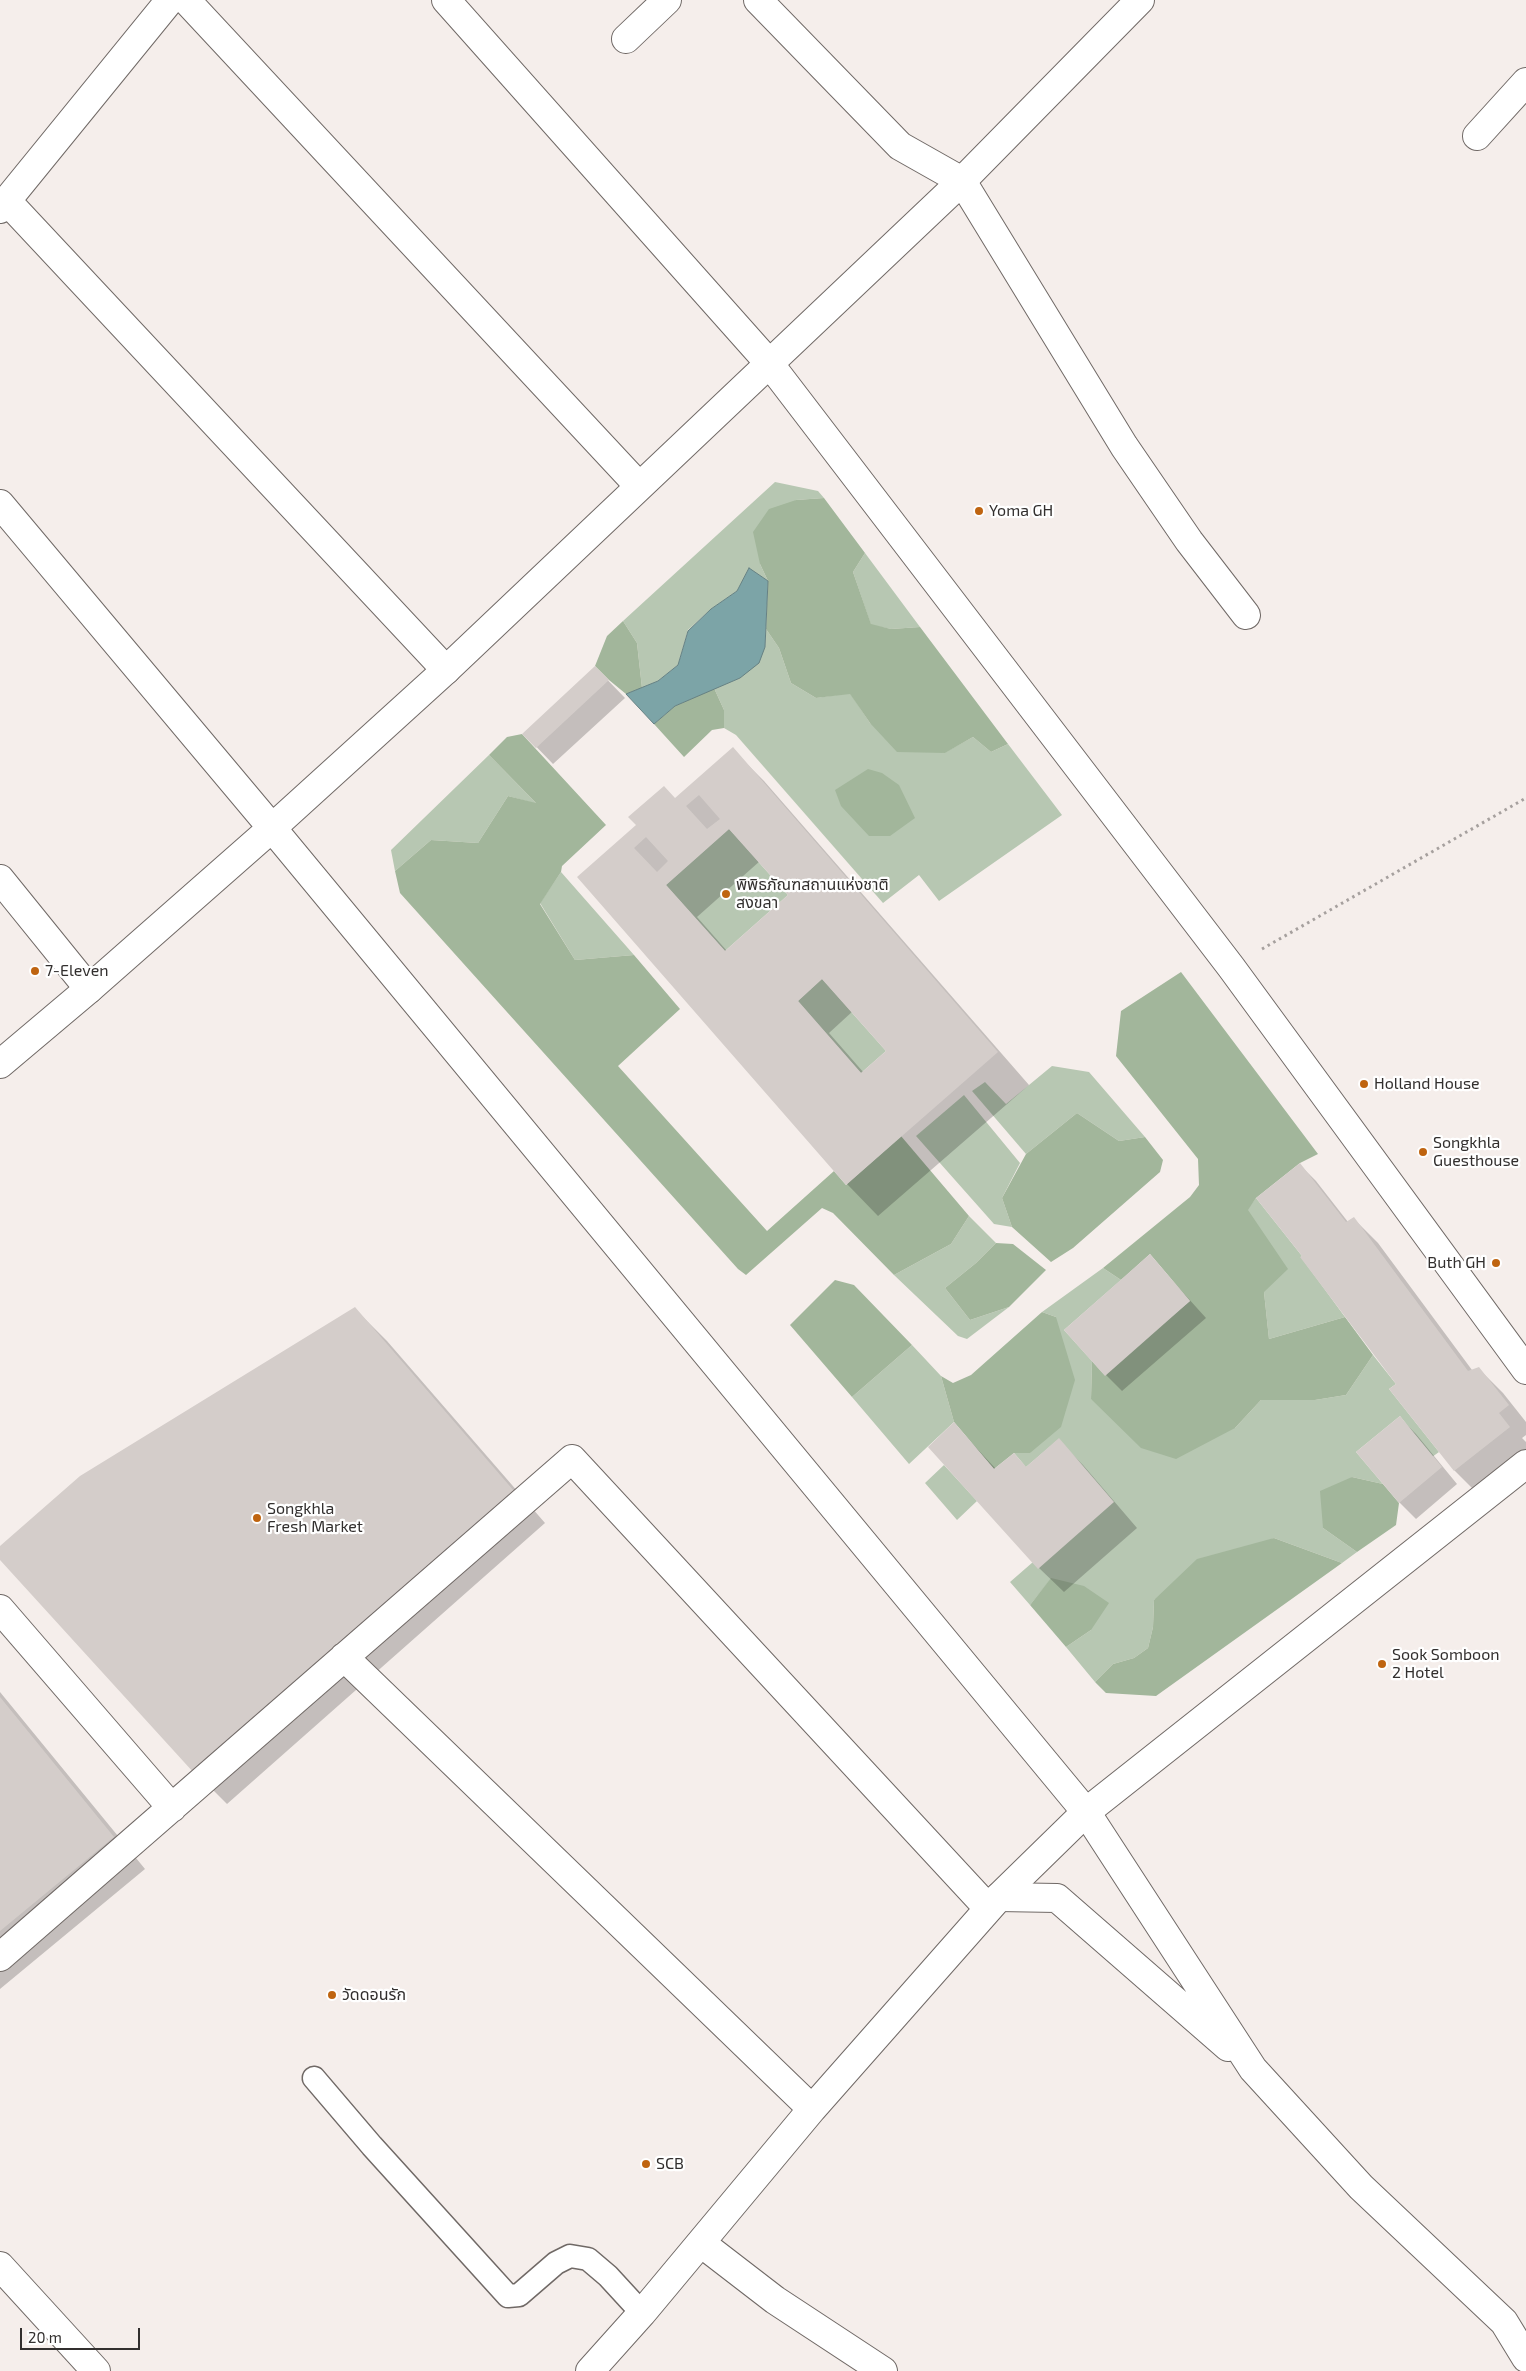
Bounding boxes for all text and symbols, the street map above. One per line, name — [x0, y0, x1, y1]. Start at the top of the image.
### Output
place label: Yoma GH — [989, 501, 1053, 521]
marker: Yoma GH — [973, 505, 985, 517]
place label: พิพิธภัณฑสถานแห่งชาติ สงขลา — [736, 875, 889, 913]
marker: พิพิธภัณฑสถานแห่งชาติ สงขลา — [720, 888, 732, 900]
place label: 7-Eleven — [45, 961, 109, 981]
marker: 7-Eleven — [29, 965, 41, 977]
place label: Holland House — [1374, 1074, 1480, 1094]
marker: Holland House — [1358, 1078, 1370, 1090]
place label: Songkhla Guesthouse — [1433, 1133, 1519, 1171]
marker: Songkhla Guesthouse — [1417, 1146, 1429, 1158]
place label: Buth GH — [1427, 1253, 1486, 1273]
marker: Buth GH — [1490, 1257, 1502, 1269]
place label: Songkhla Fresh Market — [267, 1499, 363, 1537]
marker: Songkhla Fresh Market — [251, 1512, 263, 1524]
place label: Sook Somboon 2 Hotel — [1392, 1645, 1500, 1683]
marker: Sook Somboon 2 Hotel — [1376, 1658, 1388, 1670]
place label: วัดดอนรัก — [342, 1985, 406, 2005]
marker: วัดดอนรัก — [326, 1989, 338, 2001]
place label: SCB — [656, 2154, 684, 2174]
marker: SCB — [640, 2158, 652, 2170]
scale bar — [22, 2318, 142, 2350]
text: 20 m — [28, 2328, 62, 2346]

